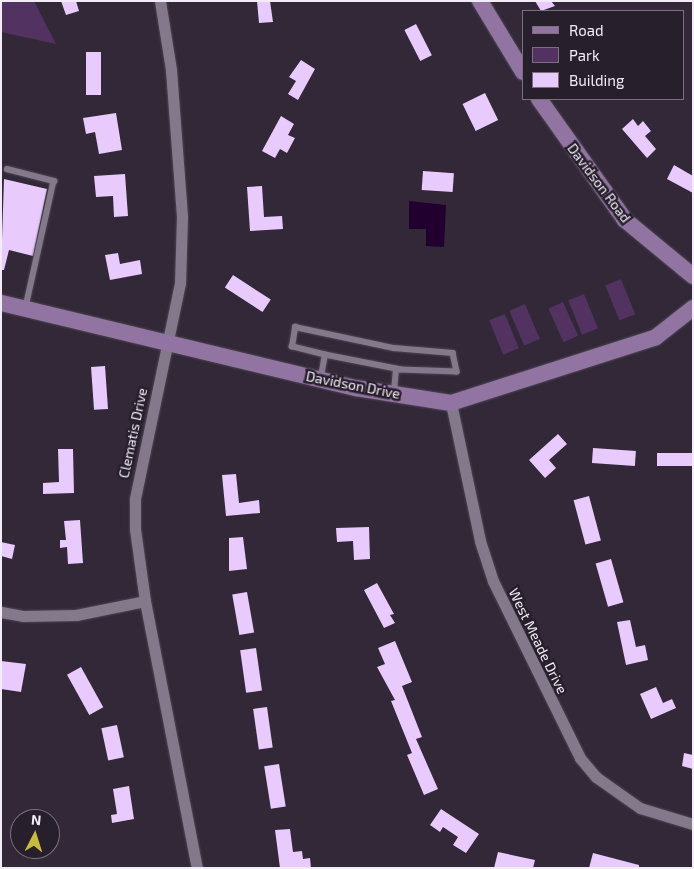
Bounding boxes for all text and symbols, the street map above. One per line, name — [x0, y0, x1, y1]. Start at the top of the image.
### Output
legend — [522, 10, 684, 100]
text: Road — [569, 21, 604, 39]
text: Park — [569, 46, 600, 64]
text: Building — [569, 71, 624, 89]
street label: Davidson Road — [564, 140, 634, 226]
street label: Davidson Drive — [305, 368, 401, 402]
street label: Clematis Drive — [115, 386, 151, 480]
street label: West Meade Drive — [505, 585, 571, 697]
north arrow — [10, 809, 60, 859]
text: N — [30, 811, 42, 828]

